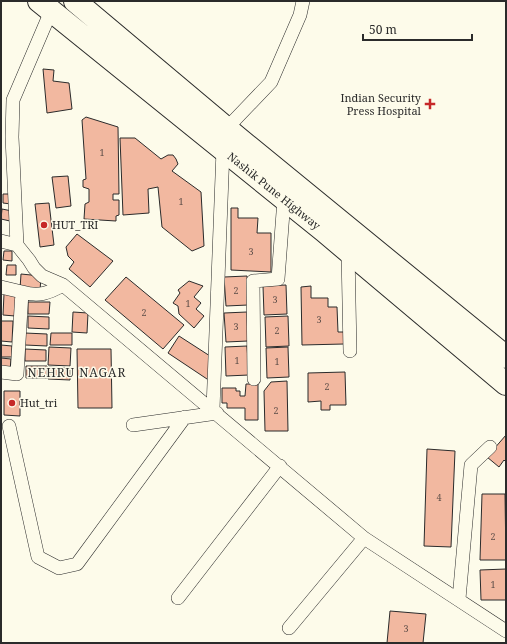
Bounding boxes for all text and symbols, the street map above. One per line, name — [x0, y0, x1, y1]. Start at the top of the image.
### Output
scale bar — [363, 16, 472, 42]
text: 50 m — [369, 21, 397, 38]
place label: Indian Security Press Hospital — [340, 90, 422, 118]
marker: Indian Security Press Hospital — [424, 98, 436, 110]
house number: 1 — [99, 146, 105, 159]
street label: Nashik Pune Highway — [225, 148, 325, 233]
house number: 1 — [178, 195, 184, 208]
place label: HUT_TRI — [52, 217, 98, 232]
marker: HUT_TRI — [39, 220, 49, 230]
house number: 3 — [248, 245, 254, 258]
house number: 2 — [233, 284, 239, 297]
house number: 3 — [272, 293, 278, 306]
house number: 1 — [185, 297, 191, 310]
house number: 2 — [141, 306, 147, 319]
house number: 3 — [316, 313, 322, 326]
house number: 3 — [233, 320, 239, 333]
house number: 2 — [274, 324, 280, 337]
house number: 1 — [234, 354, 240, 367]
house number: 1 — [274, 355, 280, 368]
district label: NEHRU NAGAR — [28, 364, 126, 381]
house number: 2 — [324, 380, 330, 393]
place label: Hut_tri — [20, 395, 58, 410]
marker: Hut_tri — [7, 398, 17, 408]
house number: 2 — [273, 404, 279, 417]
house number: 4 — [436, 491, 442, 504]
house number: 2 — [490, 530, 496, 543]
house number: 1 — [490, 578, 496, 591]
house number: 3 — [403, 622, 409, 635]

